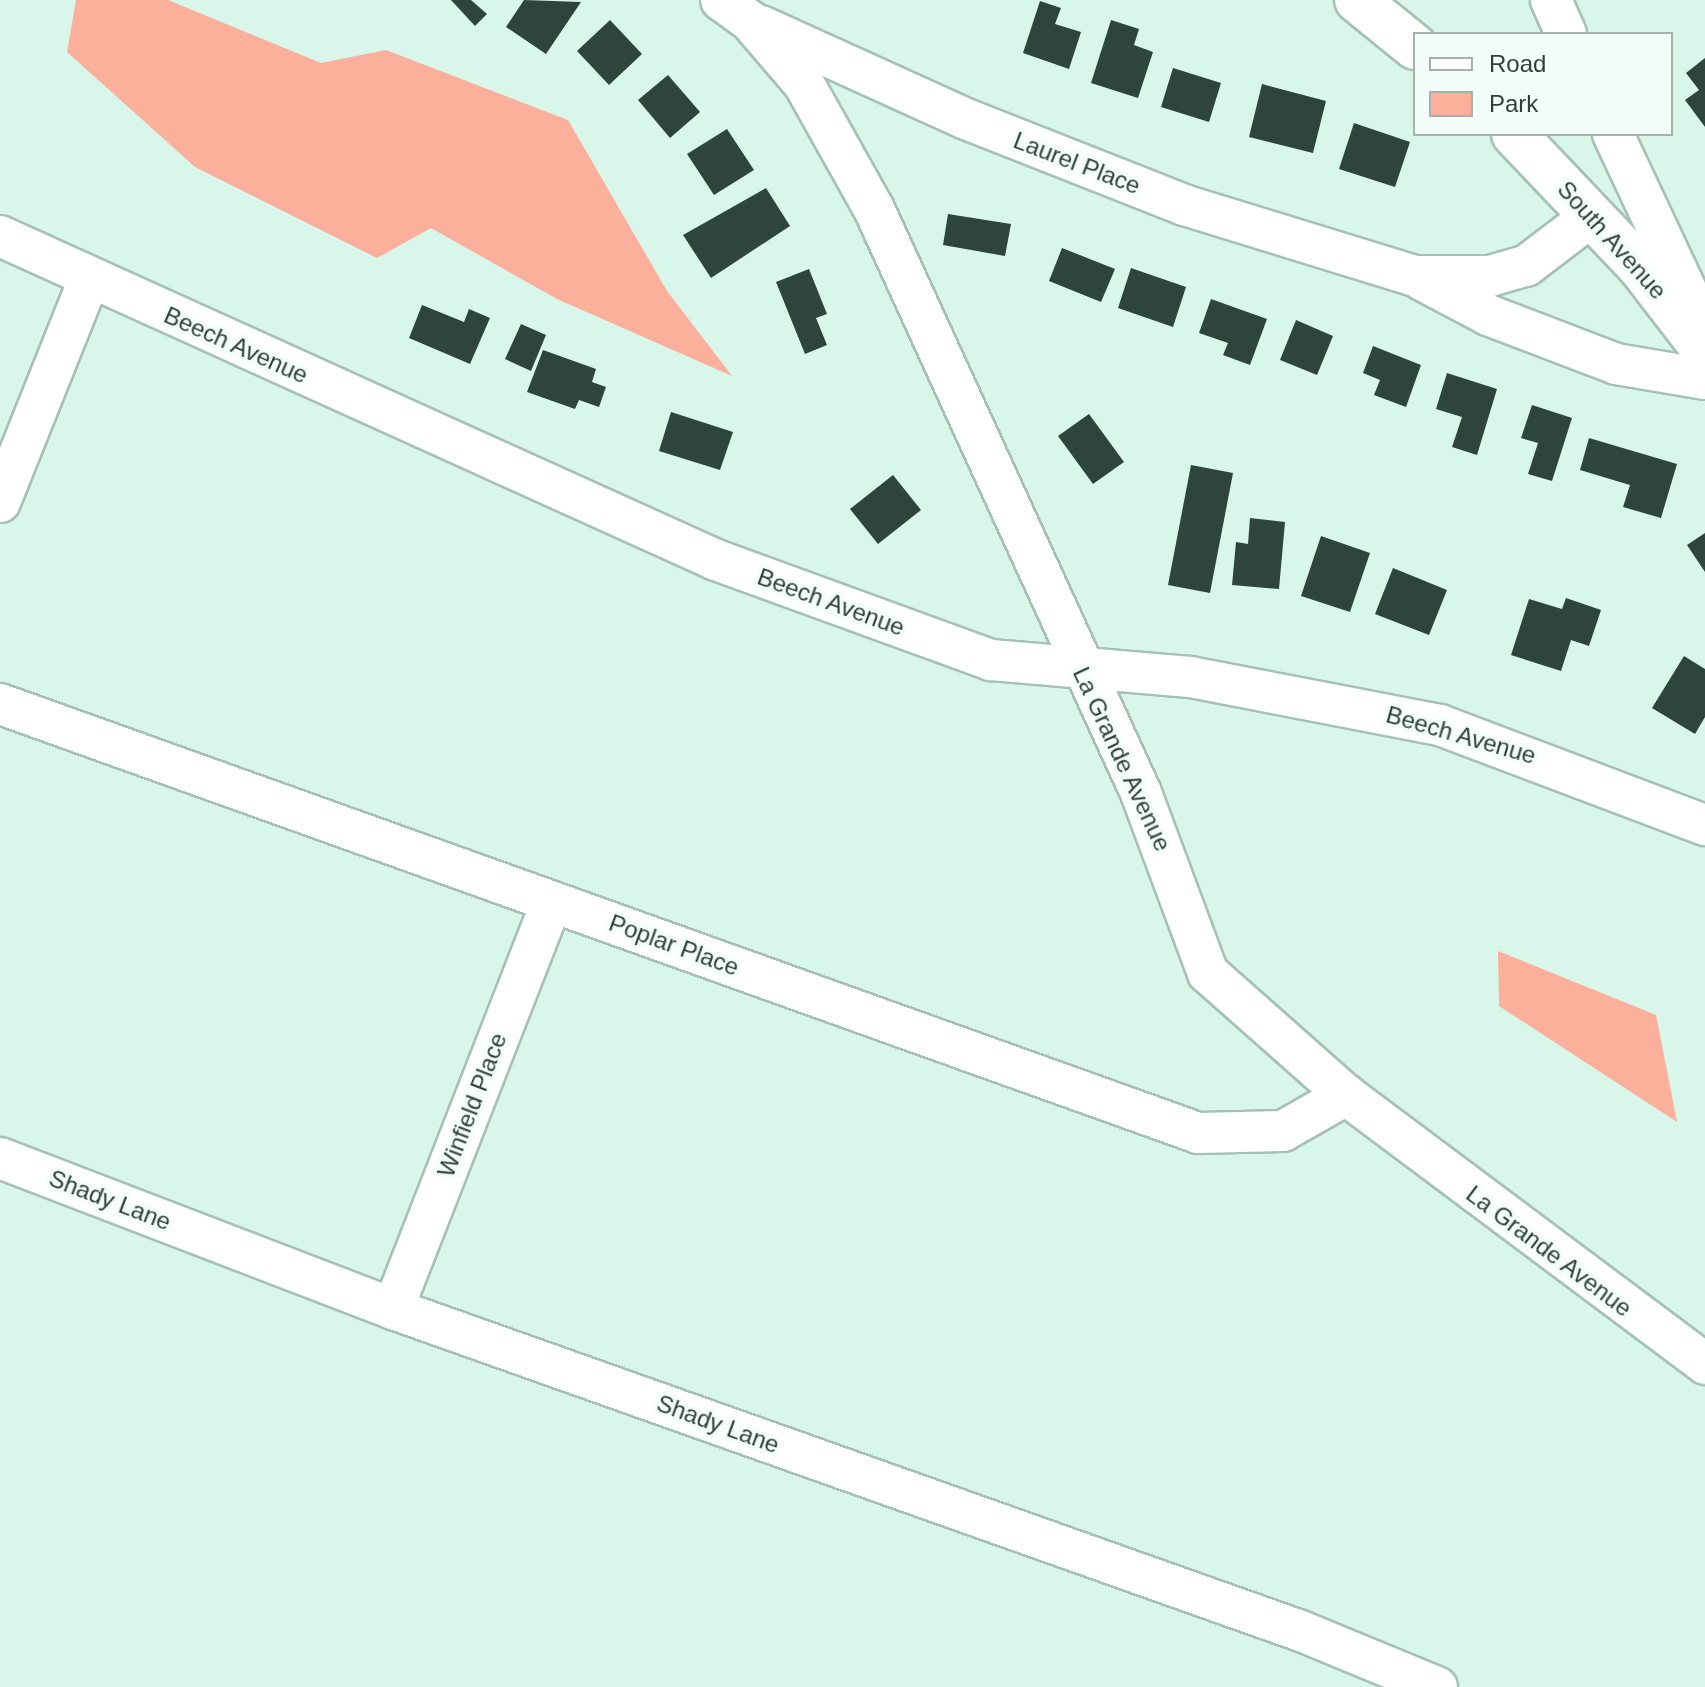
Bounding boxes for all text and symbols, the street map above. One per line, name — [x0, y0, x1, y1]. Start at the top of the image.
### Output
legend — [1413, 32, 1673, 136]
text: Road — [1489, 50, 1546, 77]
text: Park — [1489, 90, 1538, 117]
street label: Laurel Place — [1010, 126, 1144, 200]
street label: South Avenue — [1551, 174, 1673, 306]
street label: Beech Avenue — [159, 300, 313, 390]
street label: Beech Avenue — [753, 562, 909, 642]
street label: La Grande Avenue — [1066, 662, 1178, 856]
street label: Beech Avenue — [1382, 700, 1540, 770]
street label: Poplar Place — [605, 908, 743, 982]
street label: Winfield Place — [431, 1029, 513, 1181]
street label: Shady Lane — [45, 1164, 175, 1236]
street label: La Grande Avenue — [1460, 1179, 1638, 1323]
street label: Shady Lane — [653, 1389, 783, 1459]

